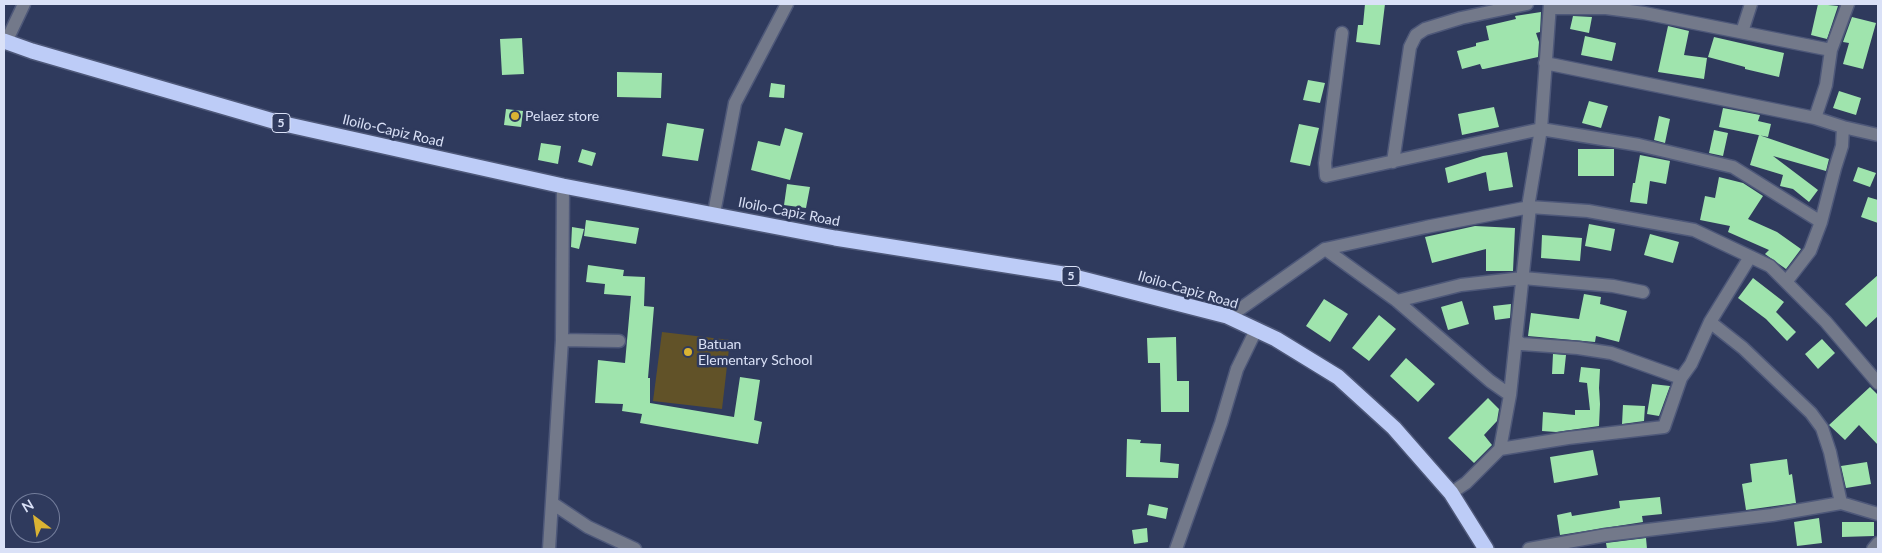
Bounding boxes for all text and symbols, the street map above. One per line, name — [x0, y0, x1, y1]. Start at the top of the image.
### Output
place label: Pelaez store — [525, 108, 599, 124]
marker: Pelaez store — [509, 110, 521, 122]
street label: Iloilo-Capiz Road — [341, 111, 445, 151]
road number: 5 — [272, 114, 290, 132]
street label: Iloilo-Capiz Road — [737, 194, 841, 230]
road number: 5 — [1062, 266, 1080, 286]
street label: Iloilo-Capiz Road — [1136, 268, 1240, 312]
place label: Batuan Elementary School — [698, 336, 812, 368]
marker: Batuan Elementary School — [682, 346, 694, 358]
north arrow — [10, 493, 60, 543]
text: N — [19, 496, 37, 516]

